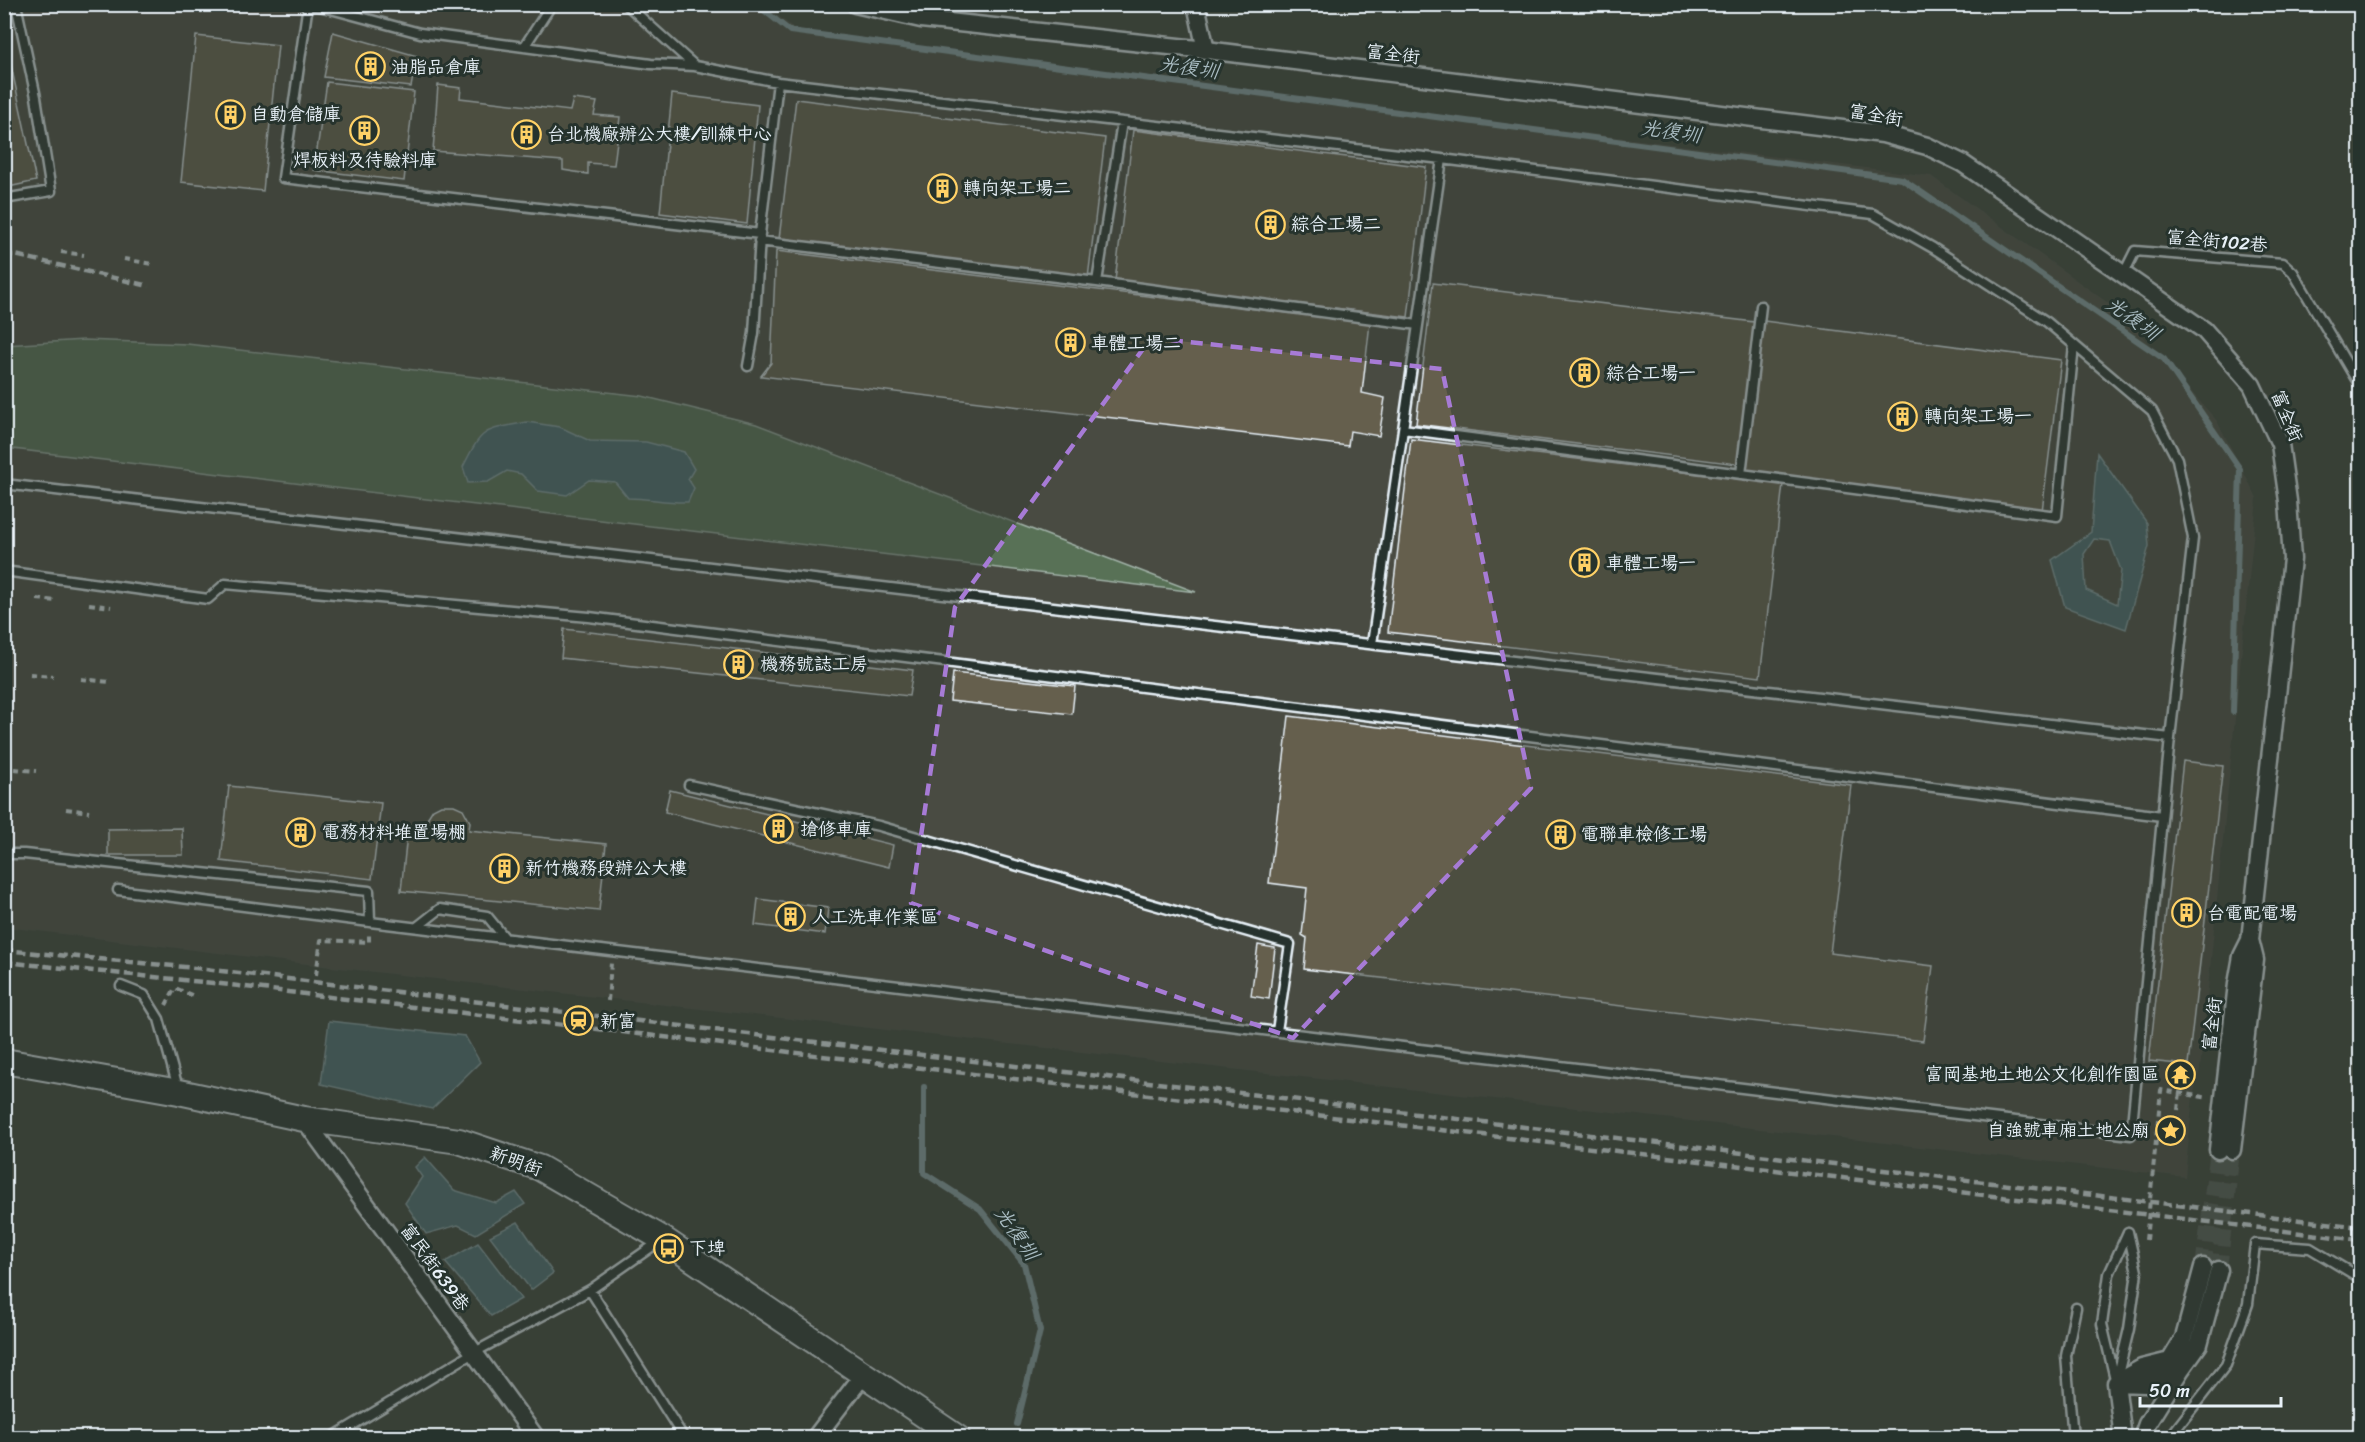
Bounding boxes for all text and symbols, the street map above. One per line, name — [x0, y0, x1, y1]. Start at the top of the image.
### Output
street label: 富全街 — [1364, 35, 1422, 73]
water label: 光復圳 — [1157, 46, 1223, 89]
building icon: 油脂品倉庫 — [354, 51, 386, 83]
place label: 油脂品倉庫 — [391, 51, 481, 83]
street label: 富全街 — [1847, 95, 1905, 135]
building icon: 自動倉儲庫 — [214, 98, 246, 130]
place label: 自動倉儲庫 — [251, 98, 341, 130]
water label: 光復圳 — [1639, 110, 1705, 153]
building icon: 焊板料及待驗料庫 — [349, 115, 381, 147]
building icon: 台北機廠辦公大樓/訓練中心 — [510, 118, 542, 150]
place label: 台北機廠辦公大樓/訓練中心 — [547, 118, 772, 150]
place label: 焊板料及待驗料庫 — [293, 144, 437, 176]
building icon: 轉向架工場二 — [926, 172, 958, 204]
place label: 轉向架工場二 — [963, 172, 1071, 204]
building icon: 綜合工場二 — [1254, 208, 1286, 240]
place label: 綜合工場二 — [1291, 208, 1381, 240]
street label: 富全街102巷 — [2165, 221, 2269, 261]
water label: 光復圳 — [2098, 287, 2169, 351]
building icon: 車體工場二 — [1054, 327, 1086, 359]
place label: 車體工場二 — [1091, 327, 1181, 359]
building icon: 綜合工場一 — [1569, 357, 1601, 389]
place label: 綜合工場一 — [1606, 357, 1696, 389]
street label: 富全街 — [2262, 385, 2312, 447]
building icon: 轉向架工場一 — [1887, 400, 1919, 432]
place label: 轉向架工場一 — [1924, 400, 2032, 432]
building icon: 車體工場一 — [1569, 547, 1601, 579]
place label: 車體工場一 — [1606, 547, 1696, 579]
building icon: 機務號誌工房 — [723, 648, 755, 680]
place label: 機務號誌工房 — [760, 648, 868, 680]
building icon: 搶修車庫 — [763, 813, 795, 845]
place label: 搶修車庫 — [800, 813, 872, 845]
building icon: 電務材料堆置場棚 — [285, 816, 317, 848]
place label: 電務材料堆置場棚 — [322, 816, 466, 848]
building icon: 電聯車檢修工場 — [1544, 818, 1576, 850]
place label: 電聯車檢修工場 — [1581, 818, 1707, 850]
building icon: 新竹機務段辦公大樓 — [488, 852, 520, 884]
place label: 新竹機務段辦公大樓 — [525, 852, 687, 884]
building icon: 台電配電場 — [2170, 897, 2202, 929]
place label: 台電配電場 — [2207, 897, 2297, 929]
building icon: 人工洗車作業區 — [775, 901, 807, 933]
place label: 人工洗車作業區 — [812, 901, 938, 933]
street label: 富全街 — [2193, 995, 2231, 1053]
station icon: 新富 — [563, 1005, 595, 1037]
place label: 新富 — [600, 1005, 636, 1037]
place label: 富岡基地土地公文化創作園區 — [1925, 1058, 2159, 1090]
temple icon: 富岡基地土地公文化創作園區 — [2164, 1058, 2196, 1090]
place label: 自強號車廂土地公廟 — [1987, 1114, 2149, 1146]
place icon: 自強號車廂土地公廟 — [2154, 1114, 2186, 1146]
street label: 新明街 — [485, 1137, 547, 1185]
water label: 光復圳 — [985, 1199, 1049, 1270]
street label: 富民街639巷 — [392, 1216, 478, 1318]
bus stop icon: 下埤 — [652, 1232, 684, 1264]
place label: 下埤 — [689, 1232, 725, 1264]
scale bar — [2140, 1370, 2281, 1408]
text: 50 m — [2149, 1375, 2190, 1407]

